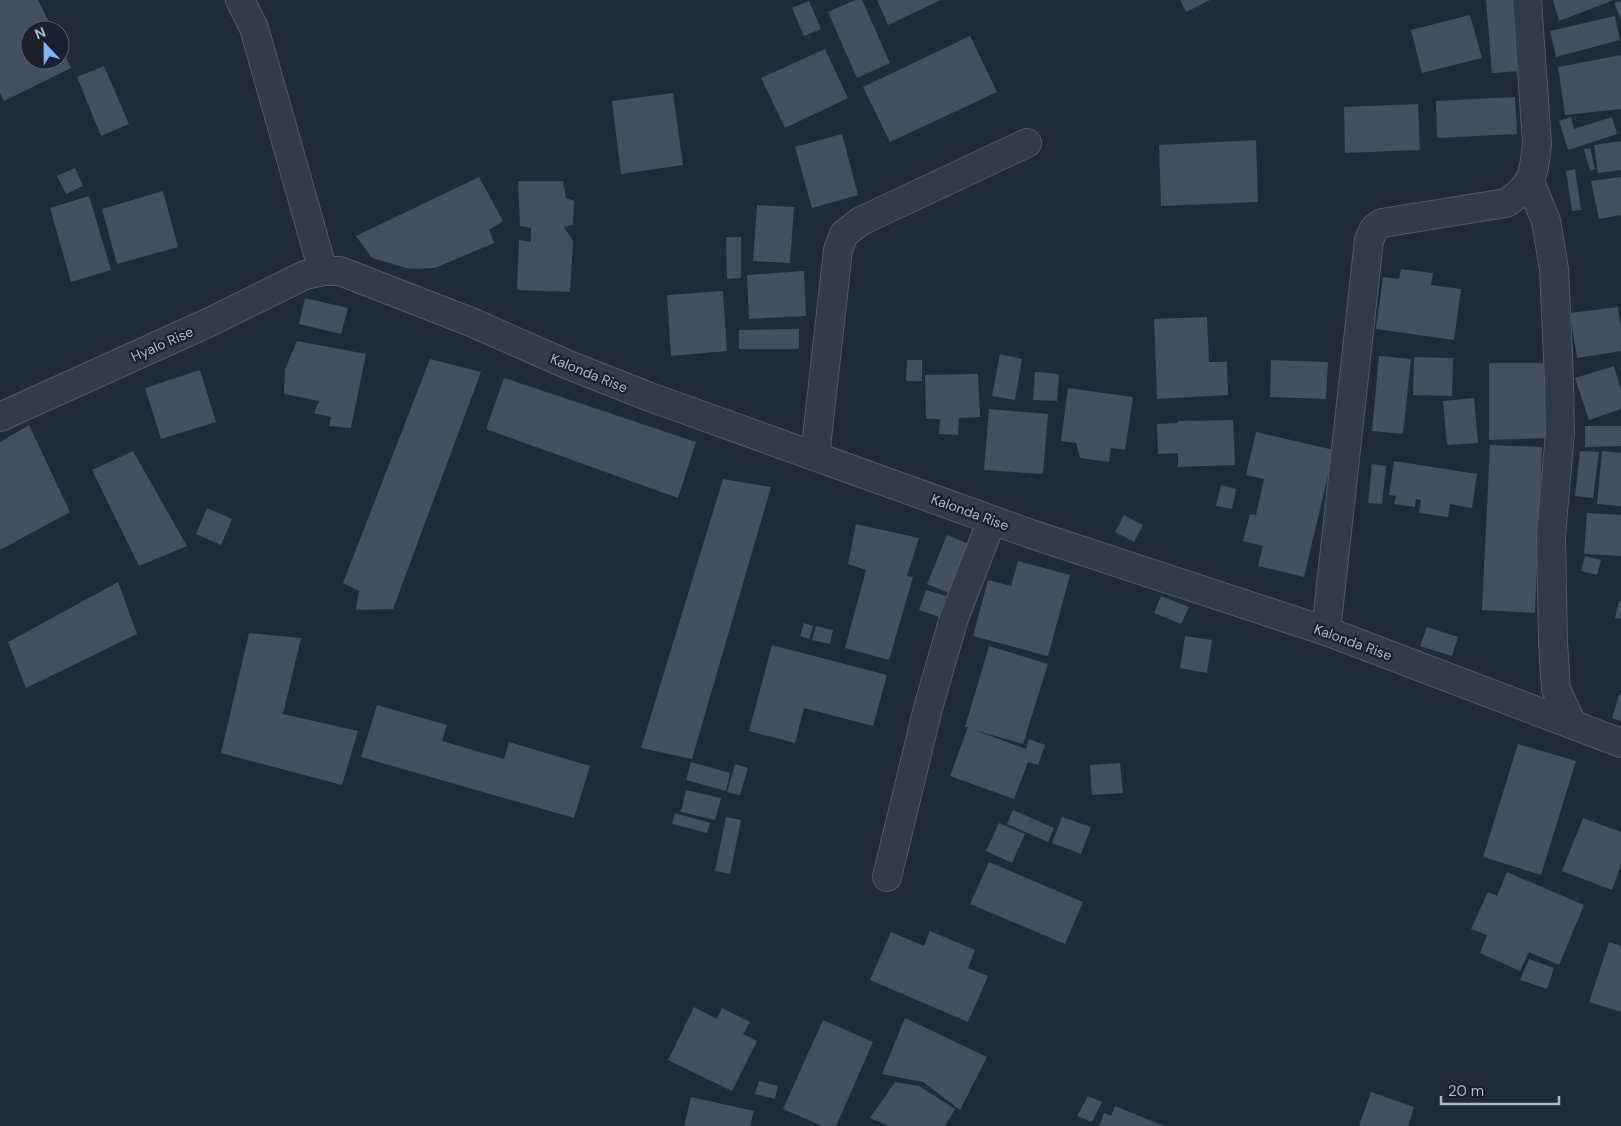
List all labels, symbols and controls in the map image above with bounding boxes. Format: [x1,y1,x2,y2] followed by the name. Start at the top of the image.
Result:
[20,20,70,70] north arrow
[32,23,48,43] text: N
[128,322,196,366] street label: Hyalo Rise
[548,349,630,397] street label: Kalonda Rise
[929,490,1012,534] street label: Kalonda Rise
[1312,620,1395,664] street label: Kalonda Rise
[1441,1074,1558,1106] scale bar
[1448,1081,1484,1101] text: 20 m

